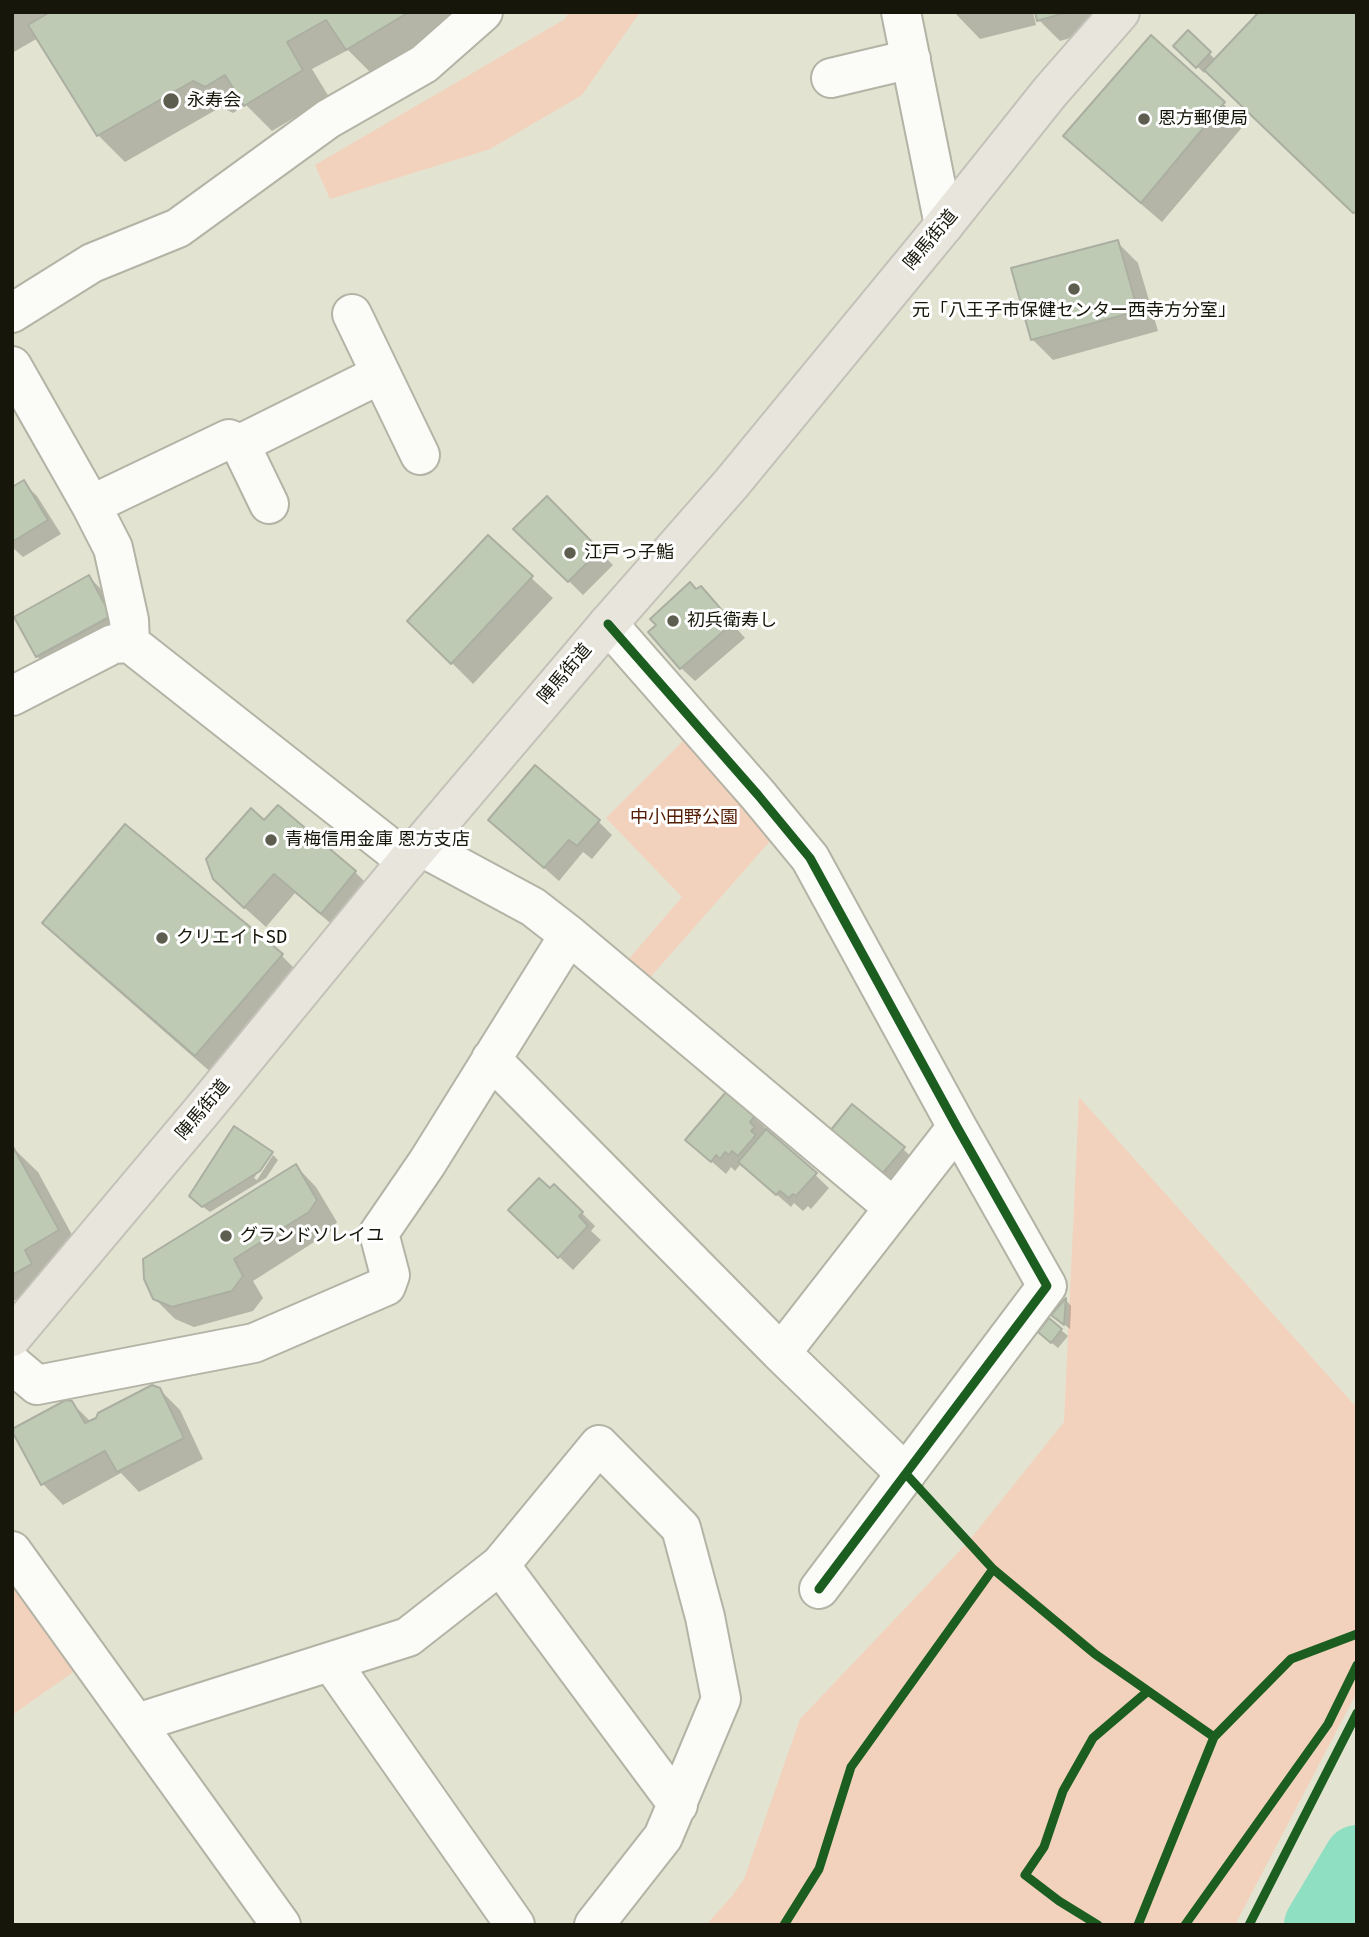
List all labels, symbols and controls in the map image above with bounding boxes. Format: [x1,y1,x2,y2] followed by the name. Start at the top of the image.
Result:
[187,90,241,112] place label: 永寿会
[161,91,181,111] marker: 永寿会
[1158,108,1248,130] place label: 恩方郵便局
[1136,111,1152,127] marker: 恩方郵便局
[900,205,962,275] street label: 陣馬街道
[1066,281,1082,297] marker: 元「八王子市保健センター西寺方分室」
[912,300,1236,322] place label: 元「八王子市保健センター西寺方分室」
[584,542,674,564] place label: 江戸っ子鮨
[562,545,578,561] marker: 江戸っ子鮨
[687,610,777,632] place label: 初兵衛寿し
[665,613,681,629] marker: 初兵衛寿し
[534,639,596,709] street label: 陣馬街道
[630,807,738,829] park label: 中小田野公園
[285,829,470,851] place label: 青梅信用金庫 恩方支店
[263,832,279,848] marker: 青梅信用金庫 恩方支店
[176,927,287,949] place label: クリエイトSD
[154,930,170,946] marker: クリエイトSD
[172,1075,234,1145] street label: 陣馬街道
[240,1225,384,1247] place label: グランドソレイユ
[218,1228,234,1244] marker: グランドソレイユ

